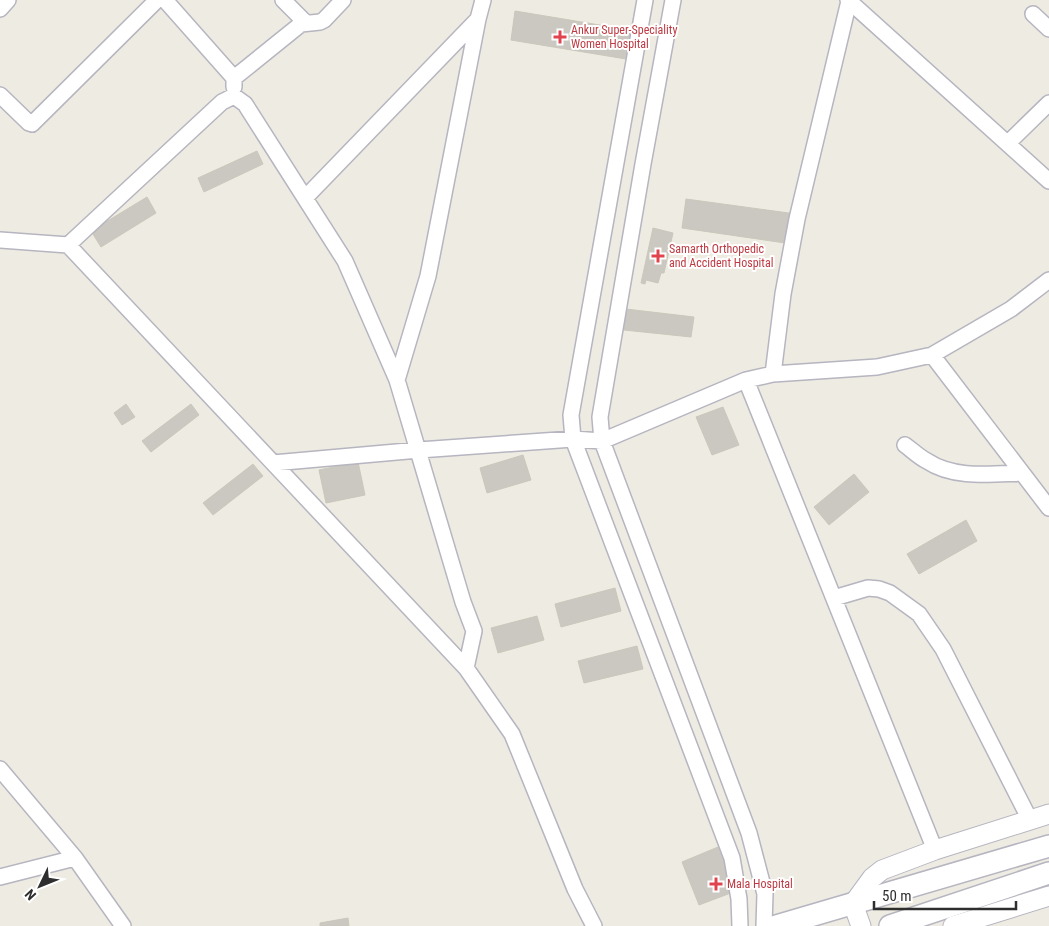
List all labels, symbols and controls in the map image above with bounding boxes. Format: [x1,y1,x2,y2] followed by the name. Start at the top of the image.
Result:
[571,23,677,51] place label: Ankur Super-Speciality Women Hospital
[553,30,567,44] marker: Ankur Super-Speciality Women Hospital
[669,242,773,270] place label: Samarth Orthopedic and Accident Hospital
[651,249,665,263] marker: Samarth Orthopedic and Accident Hospital
[15,861,65,911] north arrow
[709,877,723,891] marker: Mala Hospital
[727,877,793,891] place label: Mala Hospital
[874,878,1016,910] scale bar
[22,886,39,903] text: N
[882,887,912,905] text: 50 m

